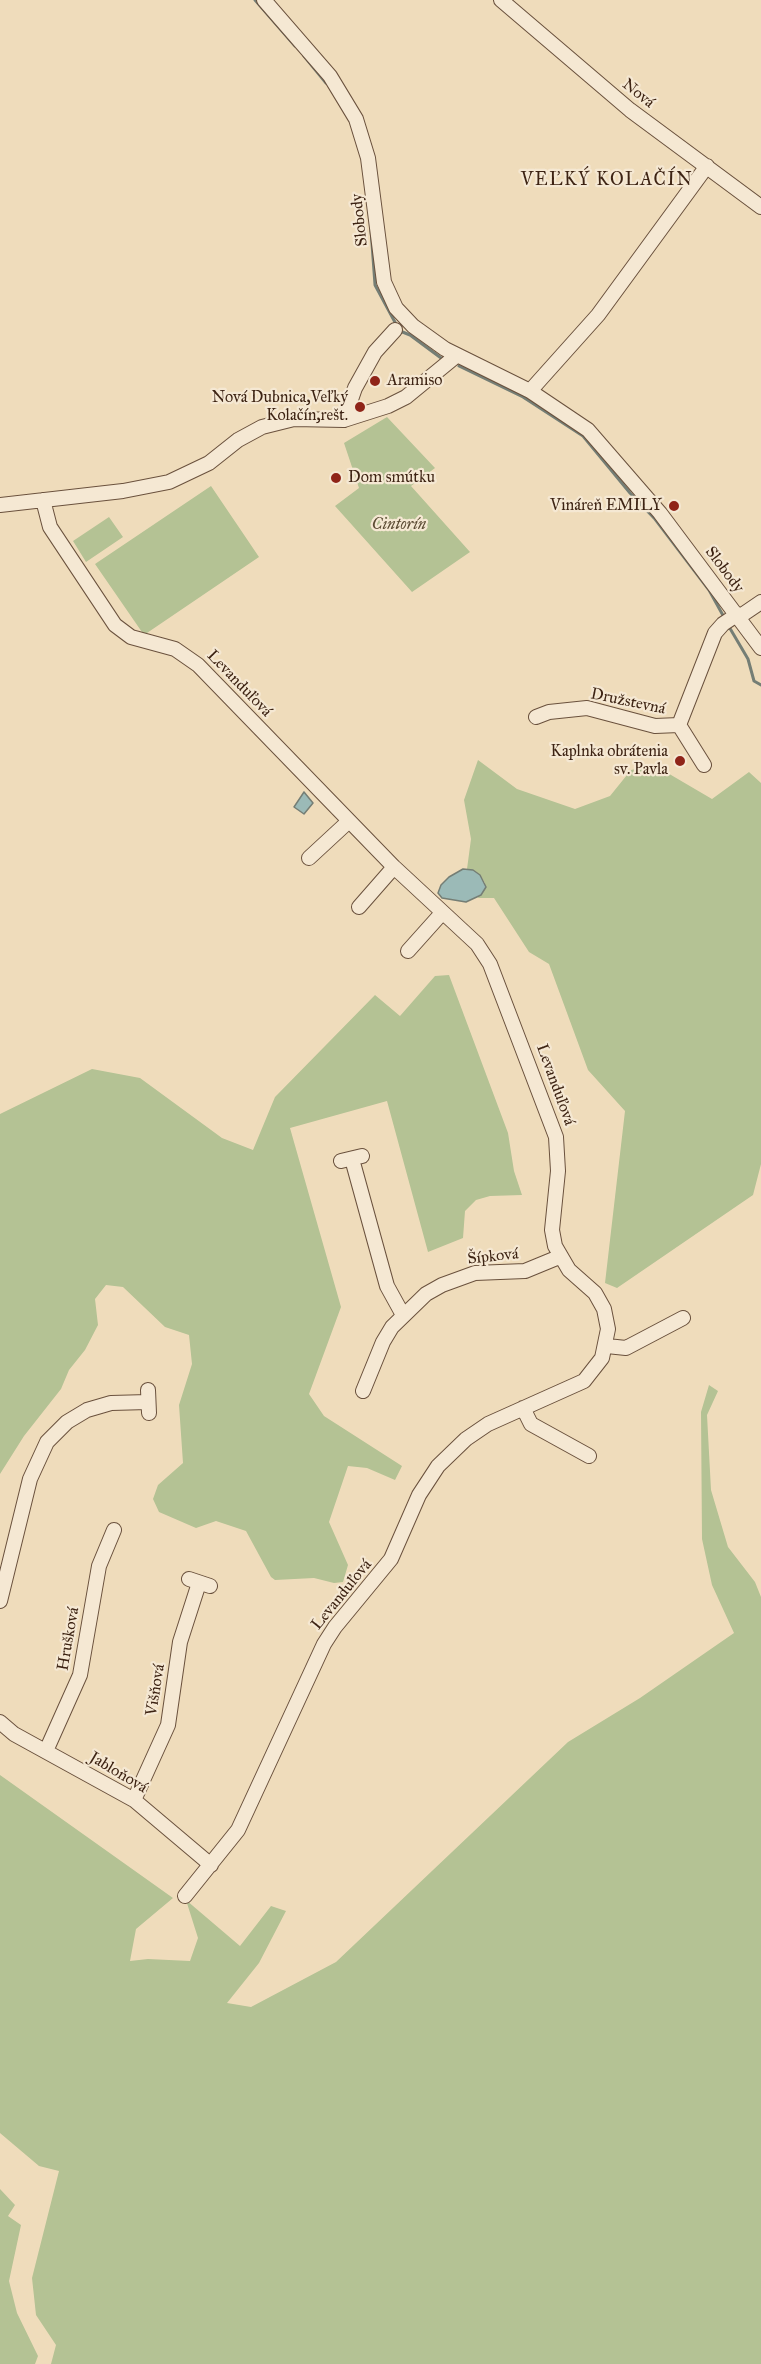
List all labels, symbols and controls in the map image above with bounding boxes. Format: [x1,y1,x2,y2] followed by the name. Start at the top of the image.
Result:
[618,75,658,113] street label: Nová
[521,170,693,192] district label: VEĽKÝ KOLAČÍN
[348,193,372,247] street label: Slobody
[387,371,442,391] place label: Aramiso
[368,374,382,388] marker: Aramiso
[212,388,348,426] place label: Nová Dubnica,Veľký Kolačín,rešt.
[353,400,367,414] marker: Nová Dubnica,Veľký Kolačín,rešt.
[348,468,435,488] place label: Dom smútku
[329,471,343,485] marker: Dom smútku
[550,496,662,516] place label: Vináreň EMILY
[667,499,681,513] marker: Vináreň EMILY
[372,515,426,535] park label: Cintorín
[700,543,748,597] street label: Slobody
[202,647,276,721] street label: Levanduľová
[589,685,667,719] street label: Družstevná
[551,742,668,780] place label: Kaplnka obrátenia sv. Pavla
[673,754,687,768] marker: Kaplnka obrátenia sv. Pavla
[531,1042,579,1128] street label: Levanduľová
[467,1245,519,1269] street label: Šípková
[308,1556,376,1634] street label: Levanduľová
[54,1606,84,1672] street label: Hrušková
[142,1663,170,1717] street label: Višňová
[86,1748,150,1798] street label: Jabloňová

